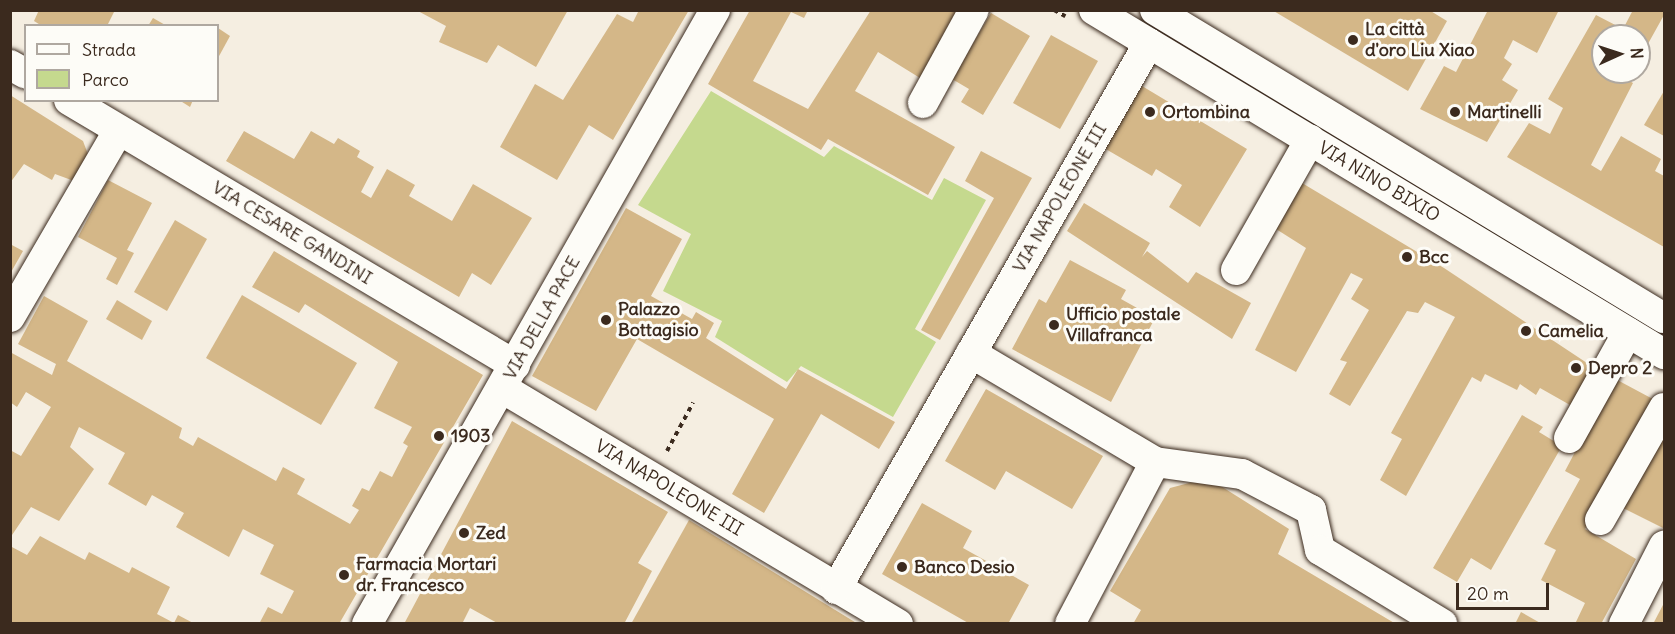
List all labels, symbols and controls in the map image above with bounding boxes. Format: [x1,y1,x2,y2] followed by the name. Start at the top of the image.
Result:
[1365,19,1475,62] place label: La città d'oro Liu Xiao
[24,24,219,102] legend
[1591,24,1651,84] north arrow
[1346,33,1360,47] marker: La città d'oro Liu Xiao
[82,38,136,61] text: Strada
[1627,47,1647,59] text: N
[82,68,129,91] text: Parco
[1162,101,1250,123] place label: Ortombina
[1467,101,1541,123] place label: Martinelli
[1143,105,1157,119] marker: Ortombina
[1448,105,1462,119] marker: Martinelli
[1009,120,1111,276] street label: VIA NAPOLEONE III
[1314,137,1444,227] street label: VIA NINO BIXIO
[208,177,376,289] street label: VIA CESARE GANDINI
[1419,246,1449,268] place label: Bcc
[1400,250,1414,264] marker: Bcc
[499,252,585,384] street label: VIA DELLA PACE
[618,299,699,342] place label: Palazzo Bottagisio
[1066,304,1180,346] place label: Ufficio postale Villafranca
[599,313,613,327] marker: Palazzo Bottagisio
[1047,318,1061,332] marker: Ufficio postale Villafranca
[1538,320,1604,342] place label: Camelia
[1519,324,1533,338] marker: Camelia
[1588,357,1652,379] place label: Depro 2
[1569,361,1583,375] marker: Depro 2
[451,425,491,447] place label: 1903
[432,429,446,443] marker: 1903
[591,435,747,541] street label: VIA NAPOLEONE III
[476,522,506,544] place label: Zed
[457,526,471,540] marker: Zed
[356,554,496,596] place label: Farmacia Mortari dr. Francesco
[914,556,1015,578] place label: Banco Desio
[895,560,909,574] marker: Banco Desio
[337,568,351,582] marker: Farmacia Mortari dr. Francesco
[1459,571,1552,609] scale bar
[1467,582,1509,605] text: 20 m

